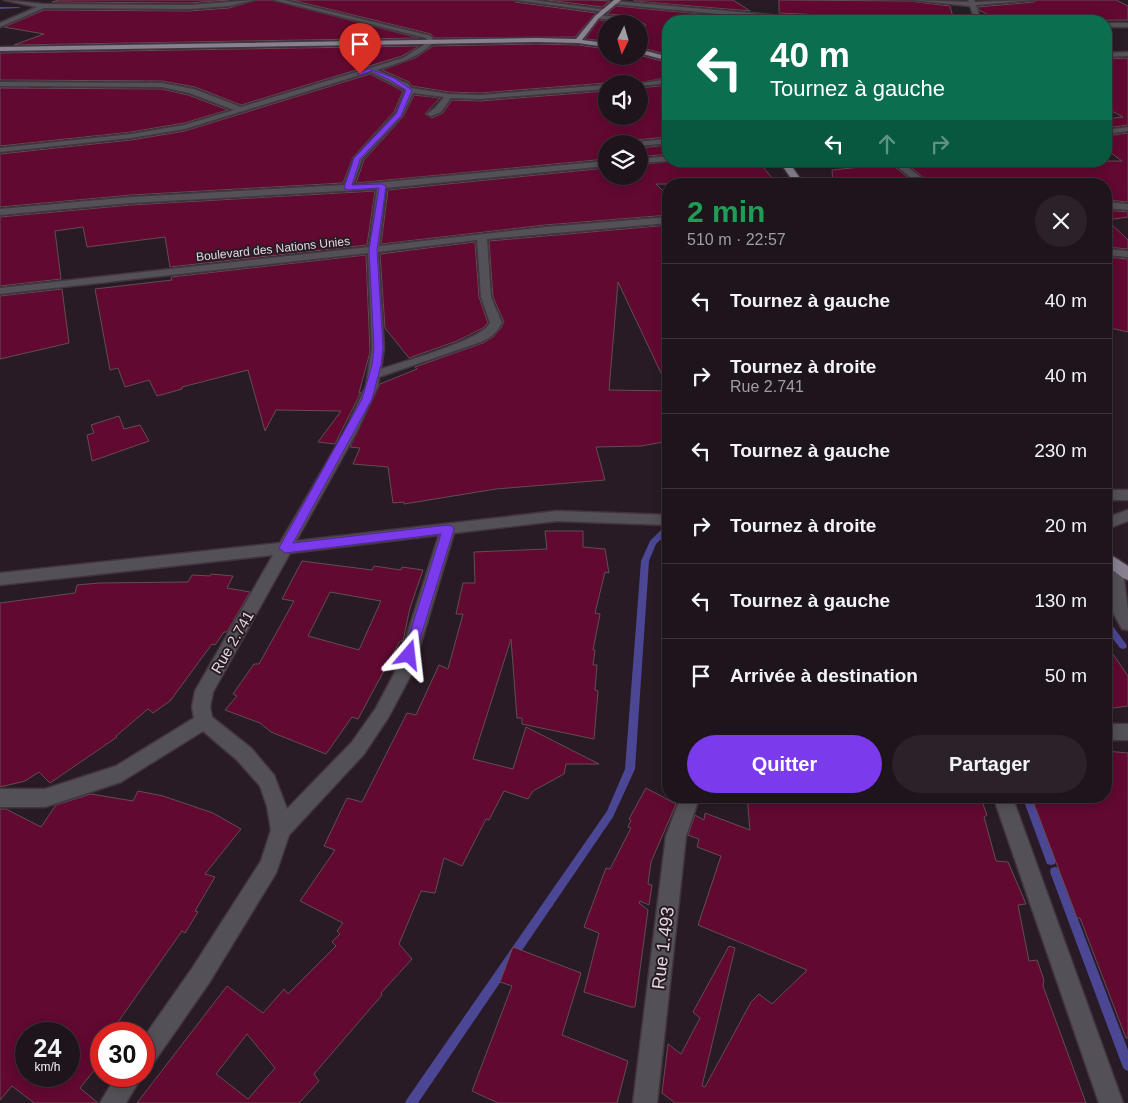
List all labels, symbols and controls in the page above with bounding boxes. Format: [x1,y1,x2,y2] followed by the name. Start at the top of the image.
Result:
[598,15,648,65] north arrow
[598,15,648,185] map controls
[339,23,381,74] pin
[346,30,374,58] icon: arrive
[687,35,752,100] icon: left
[770,35,850,74] text: 40 m
[598,75,648,125] button: sound
[770,76,945,101] text: Tournez à gauche
[820,130,848,158] icon: left
[873,130,901,158] icon: ahead
[926,130,954,158] icon: right
[598,135,648,185] button: layers
[687,195,765,228] text: 2 min
[1035,195,1087,247] button: close
[687,231,786,248] text: 510 m · 22:57
[195,234,351,264] street label: Boulevard des Nations Unies
[687,287,715,315] icon: left
[730,290,890,311] text: Tournez à gauche
[1045,290,1087,311] text: 40 m
[730,356,876,377] text: Tournez à droite
[687,362,715,390] icon: right
[1045,365,1087,386] text: 40 m
[730,378,804,395] text: Rue 2.741
[687,437,715,465] icon: left
[730,440,890,461] text: Tournez à gauche
[1034,440,1087,461] text: 230 m
[687,512,715,540] icon: right
[730,515,876,536] text: Tournez à droite
[1045,515,1087,536] text: 20 m
[687,587,715,615] icon: left
[730,590,890,611] text: Tournez à gauche
[1034,590,1087,611] text: 130 m
[207,608,257,676] street label: Rue 2.741
[382,628,434,680] position arrow
[687,662,715,690] icon: arrive
[730,665,918,686] text: Arrivée à destination
[1045,665,1087,686] text: 50 m
[687,735,882,793] button: Quitter
[892,735,1087,793] button: Partager
[648,906,678,990] street label: Rue 1.493
[90,1022,155,1087] speed limit sign: 30
[34,1034,61,1062] text: 24
[34,1060,61,1074] text: km/h

